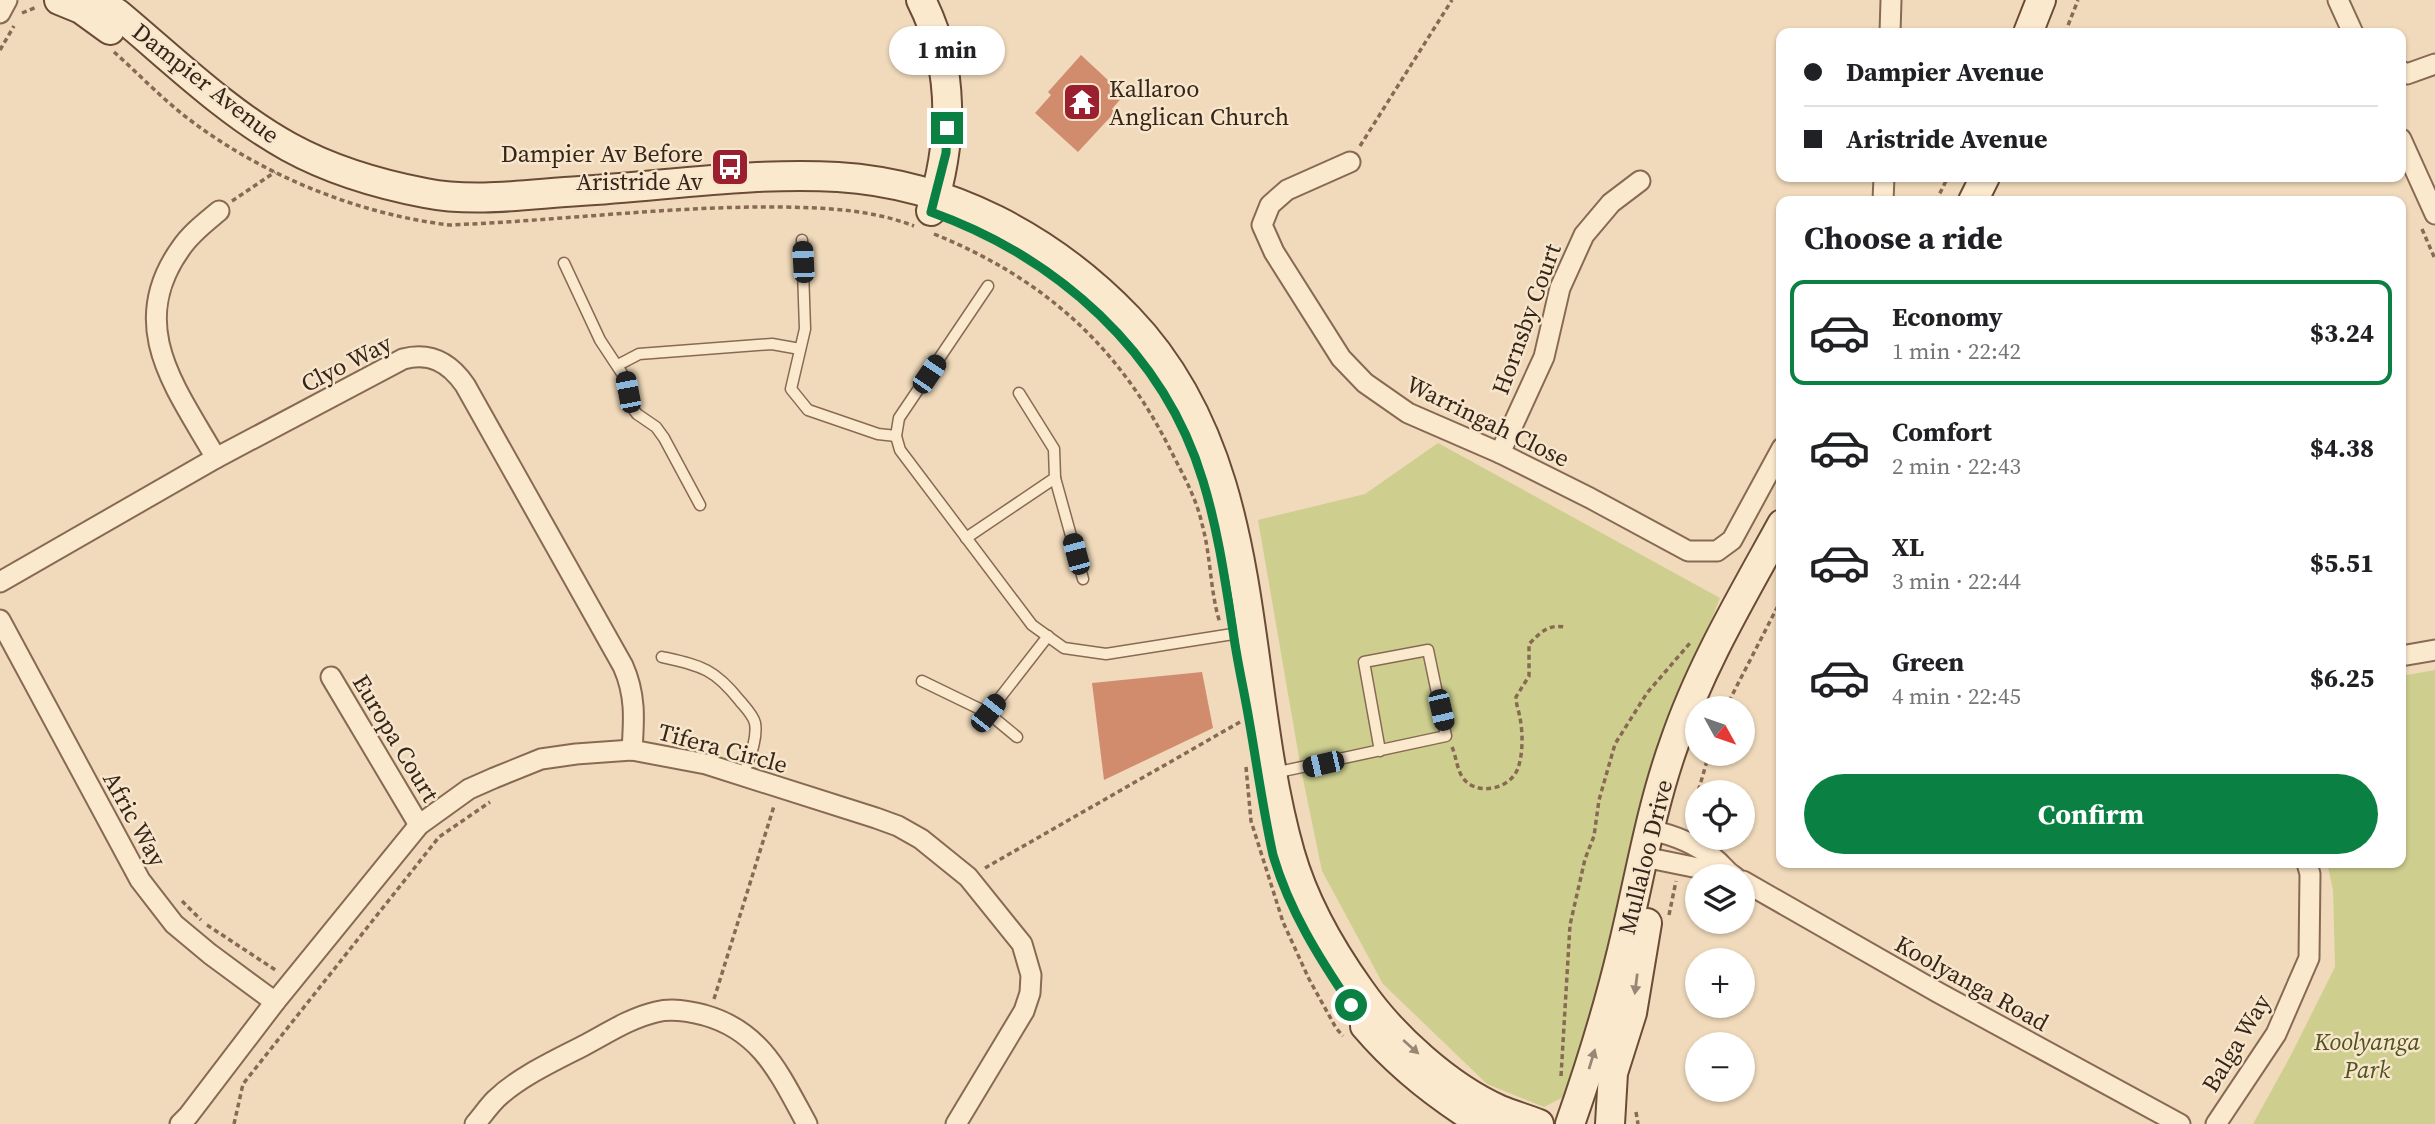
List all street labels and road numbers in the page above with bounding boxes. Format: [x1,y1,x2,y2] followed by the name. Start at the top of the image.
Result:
[126,15,286,151] street label: Dampier Avenue
[1483,239,1569,399] street label: Hornsby Court
[295,326,398,400] street label: Clyo Way
[1401,367,1575,475] street label: Warringah Close
[345,668,447,808] street label: Europa Court
[655,715,791,781] street label: Tifera Circle
[95,766,175,873] street label: Afric Way
[1610,776,1680,938] street label: Mullaloo Drive
[1889,927,2055,1039] street label: Koolyanga Road
[2194,987,2279,1098] street label: Balga Way

